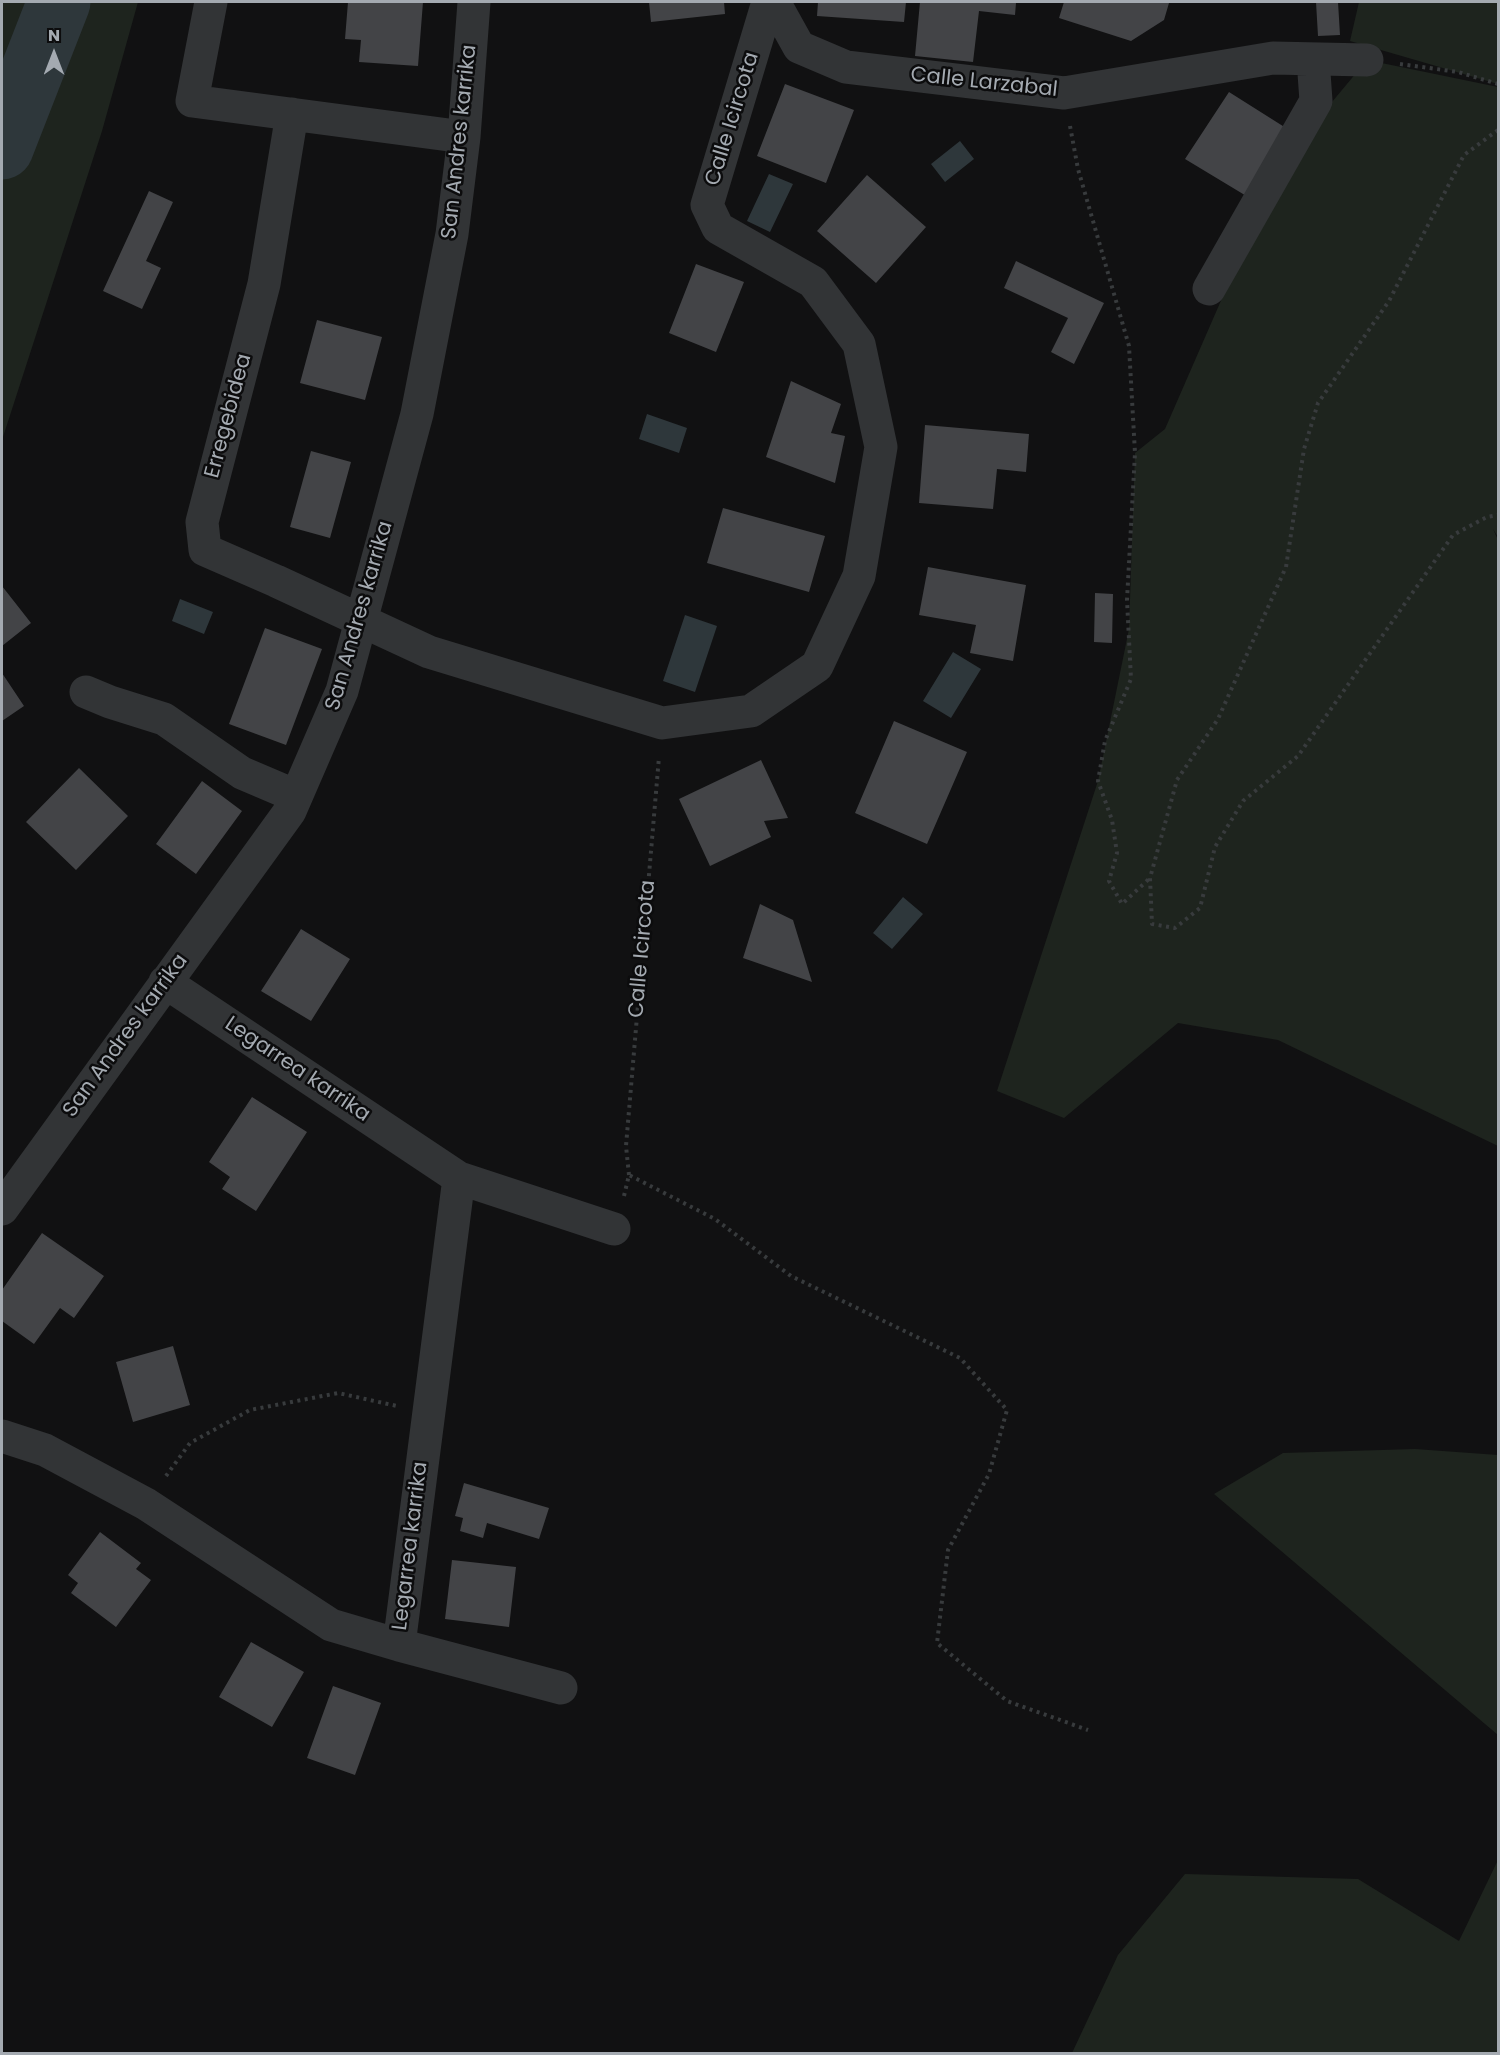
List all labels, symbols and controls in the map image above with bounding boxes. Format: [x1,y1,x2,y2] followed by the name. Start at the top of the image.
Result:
[24,24,84,84] north arrow
[48,24,60,47] text: N
[437,43,483,241] street label: San Andres karrika
[701,49,765,189] street label: Calle Icircota
[909,63,1059,103] street label: Calle Larzabal
[200,351,258,481] street label: Erregebidea
[321,518,399,714] street label: San Andres karrika
[624,879,662,1019] street label: Calle Icircota
[58,949,194,1123] street label: San Andres karrika
[220,1012,374,1128] street label: Legarrea karrika
[388,1460,434,1632] street label: Legarrea karrika

